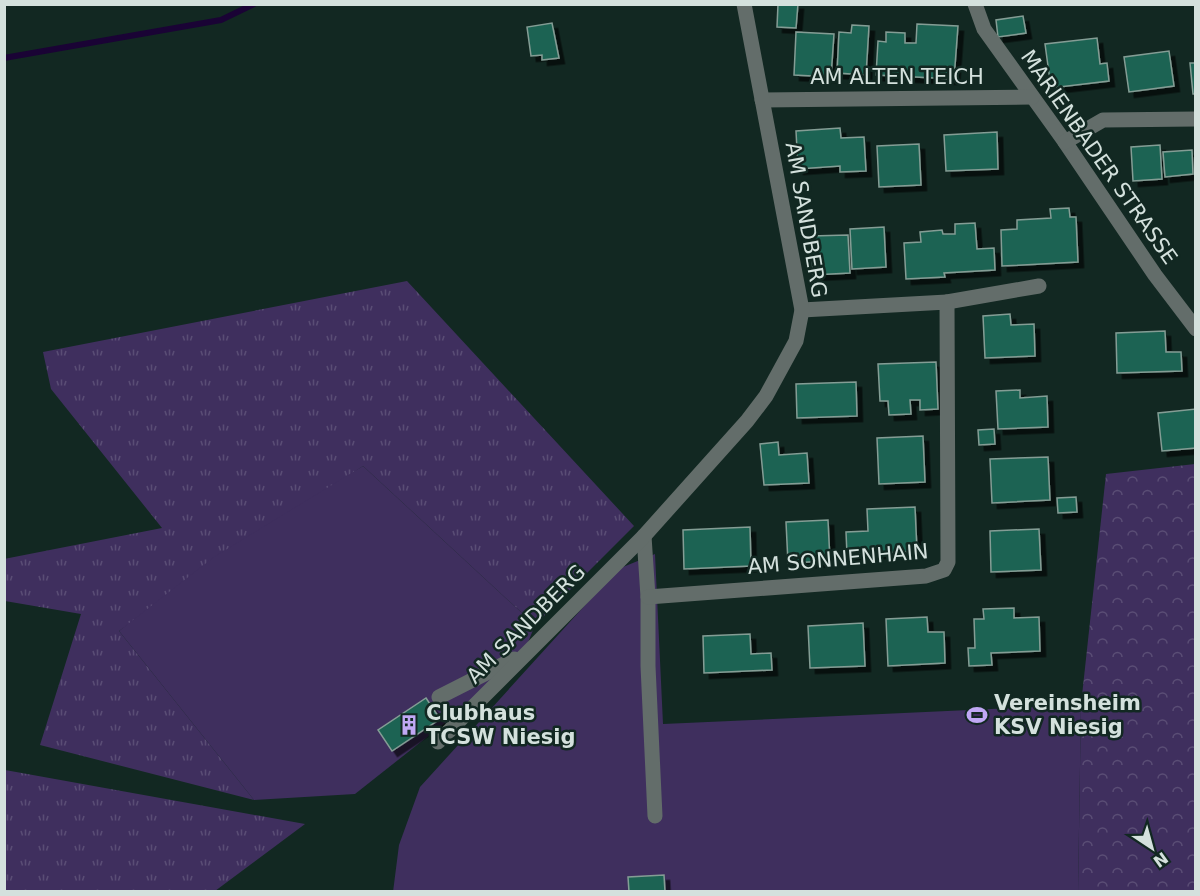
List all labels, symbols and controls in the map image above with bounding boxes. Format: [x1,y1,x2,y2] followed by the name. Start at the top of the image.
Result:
[1016,45,1182,269] street label: MARIENBADER STRASSE
[810,65,984,89] street label: AM ALTEN TEICH
[780,140,832,300] street label: AM SANDBERG
[747,539,929,579] street label: AM SONNENHAIN
[462,560,590,688] street label: AM SANDBERG
[994,691,1141,739] place label: Vereinsheim KSV Niesig
[426,701,575,749] place label: Clubhaus TCSW Niesig
[965,703,989,727] sports icon: Vereinsheim KSV Niesig
[397,713,421,737] building icon: Clubhaus TCSW Niesig
[1122,818,1182,878] north arrow
[1150,848,1172,871] text: N

